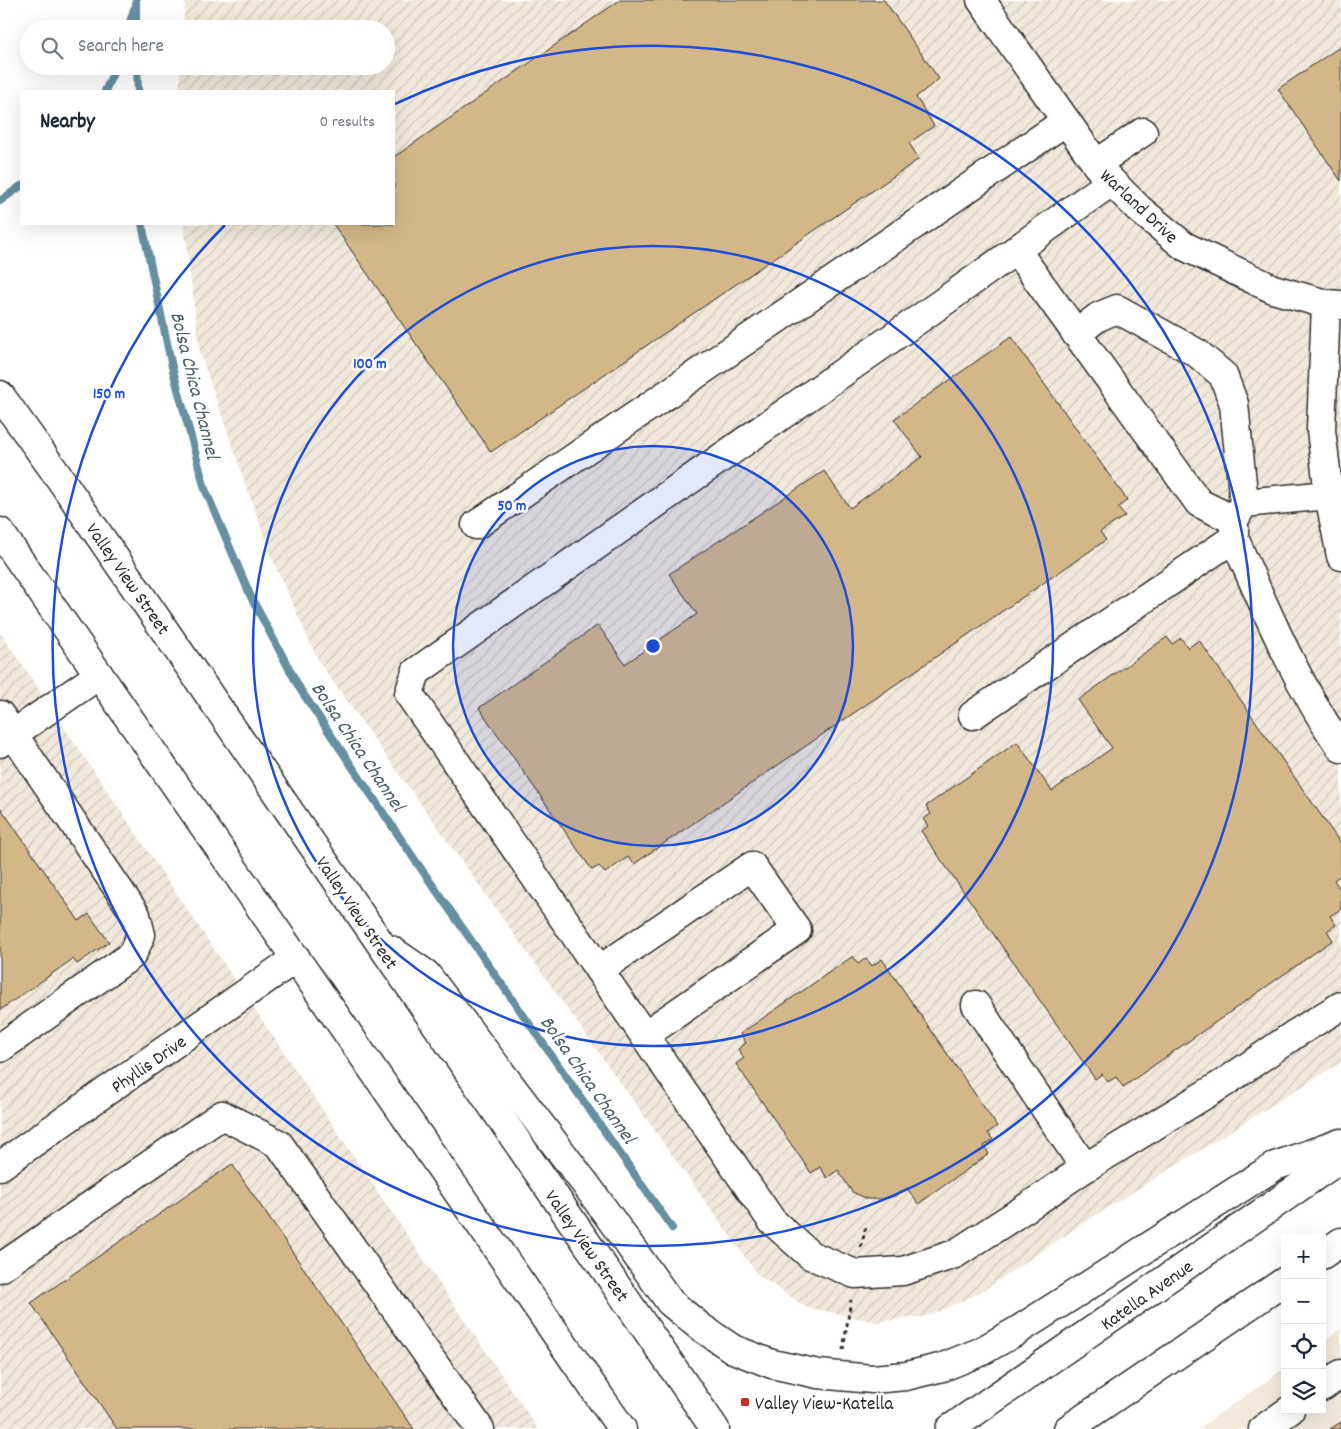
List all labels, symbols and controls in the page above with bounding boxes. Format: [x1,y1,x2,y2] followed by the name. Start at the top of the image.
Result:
[20,20,395,75] search box
[38,34,66,62] icon: search
[78,34,164,61] text: Search here
[40,108,95,138] text: Nearby
[320,111,375,134] text: 0 results
[1092,164,1183,251] street label: Warland Drive
[161,309,225,464] water label: Bolsa Chica Channel
[353,354,387,376] text: 100 m
[93,384,125,406] text: 150 m
[498,496,526,518] text: 50 m
[77,519,175,642] street label: Valley View Street
[644,637,662,655] centre of rings
[303,677,411,820] water label: Bolsa Chica Channel
[307,852,403,976] street label: Valley View Street
[532,1011,643,1152] water label: Bolsa Chica Channel
[107,1030,193,1102] street label: Phyllis Drive
[536,1186,634,1309] street label: Valley View Street
[1281,1234,1326,1414] map controls
[1281,1234,1326,1279] button: +
[1096,1255,1200,1339] street label: Katella Avenue
[1281,1279,1326,1324] button: −
[1281,1324,1326,1369] button: locate
[1281,1369,1326,1414] button: layers
[755,1392,894,1419] place label: Valley View-Katella
[739,1396,751,1408] marker: Valley View-Katella

